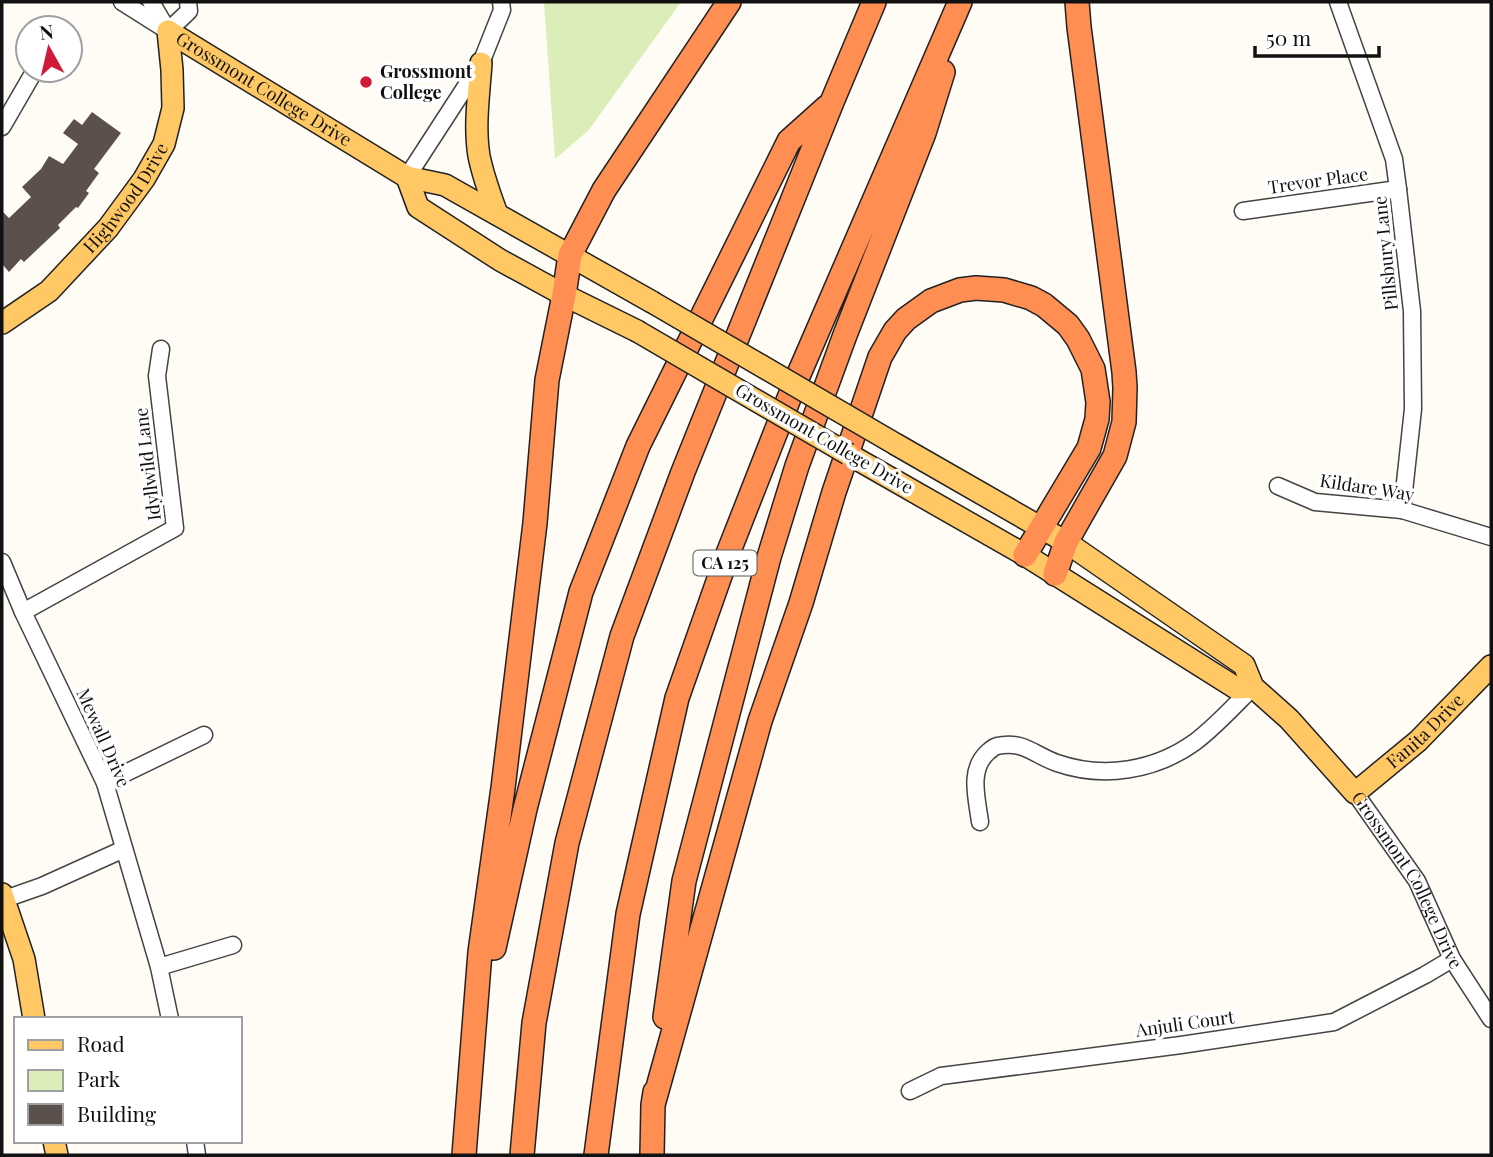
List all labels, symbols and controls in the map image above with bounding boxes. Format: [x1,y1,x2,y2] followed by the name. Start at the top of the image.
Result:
[14,14,84,84] north arrow
[1255,14,1379,58] scale bar
[38,17,55,45] text: N
[1266,23,1312,51] text: 50 m
[172,26,356,151] street label: Grossmont College Drive
[380,59,473,104] place label: Grossmont College
[358,74,374,90] marker: Grossmont College
[77,138,173,258] street label: Highwood Drive
[1266,161,1369,199] street label: Trevor Place
[1367,195,1403,312] street label: Pillsbury Lane
[731,377,918,499] street label: Grossmont College Drive
[128,406,166,522] street label: Idyllwild Lane
[1318,468,1416,506] street label: Kildare Way
[694,550,756,576] road number: CA 125
[71,684,136,791] street label: Mewall Drive
[1381,688,1469,773] street label: Fanita Drive
[1347,786,1468,973] street label: Grossmont College Drive
[1133,1004,1236,1042] street label: Anjuli Court
[14,1017,242,1143] legend
[77,1029,125,1057] text: Road
[77,1064,121,1092] text: Park
[77,1099,156,1127] text: Building

